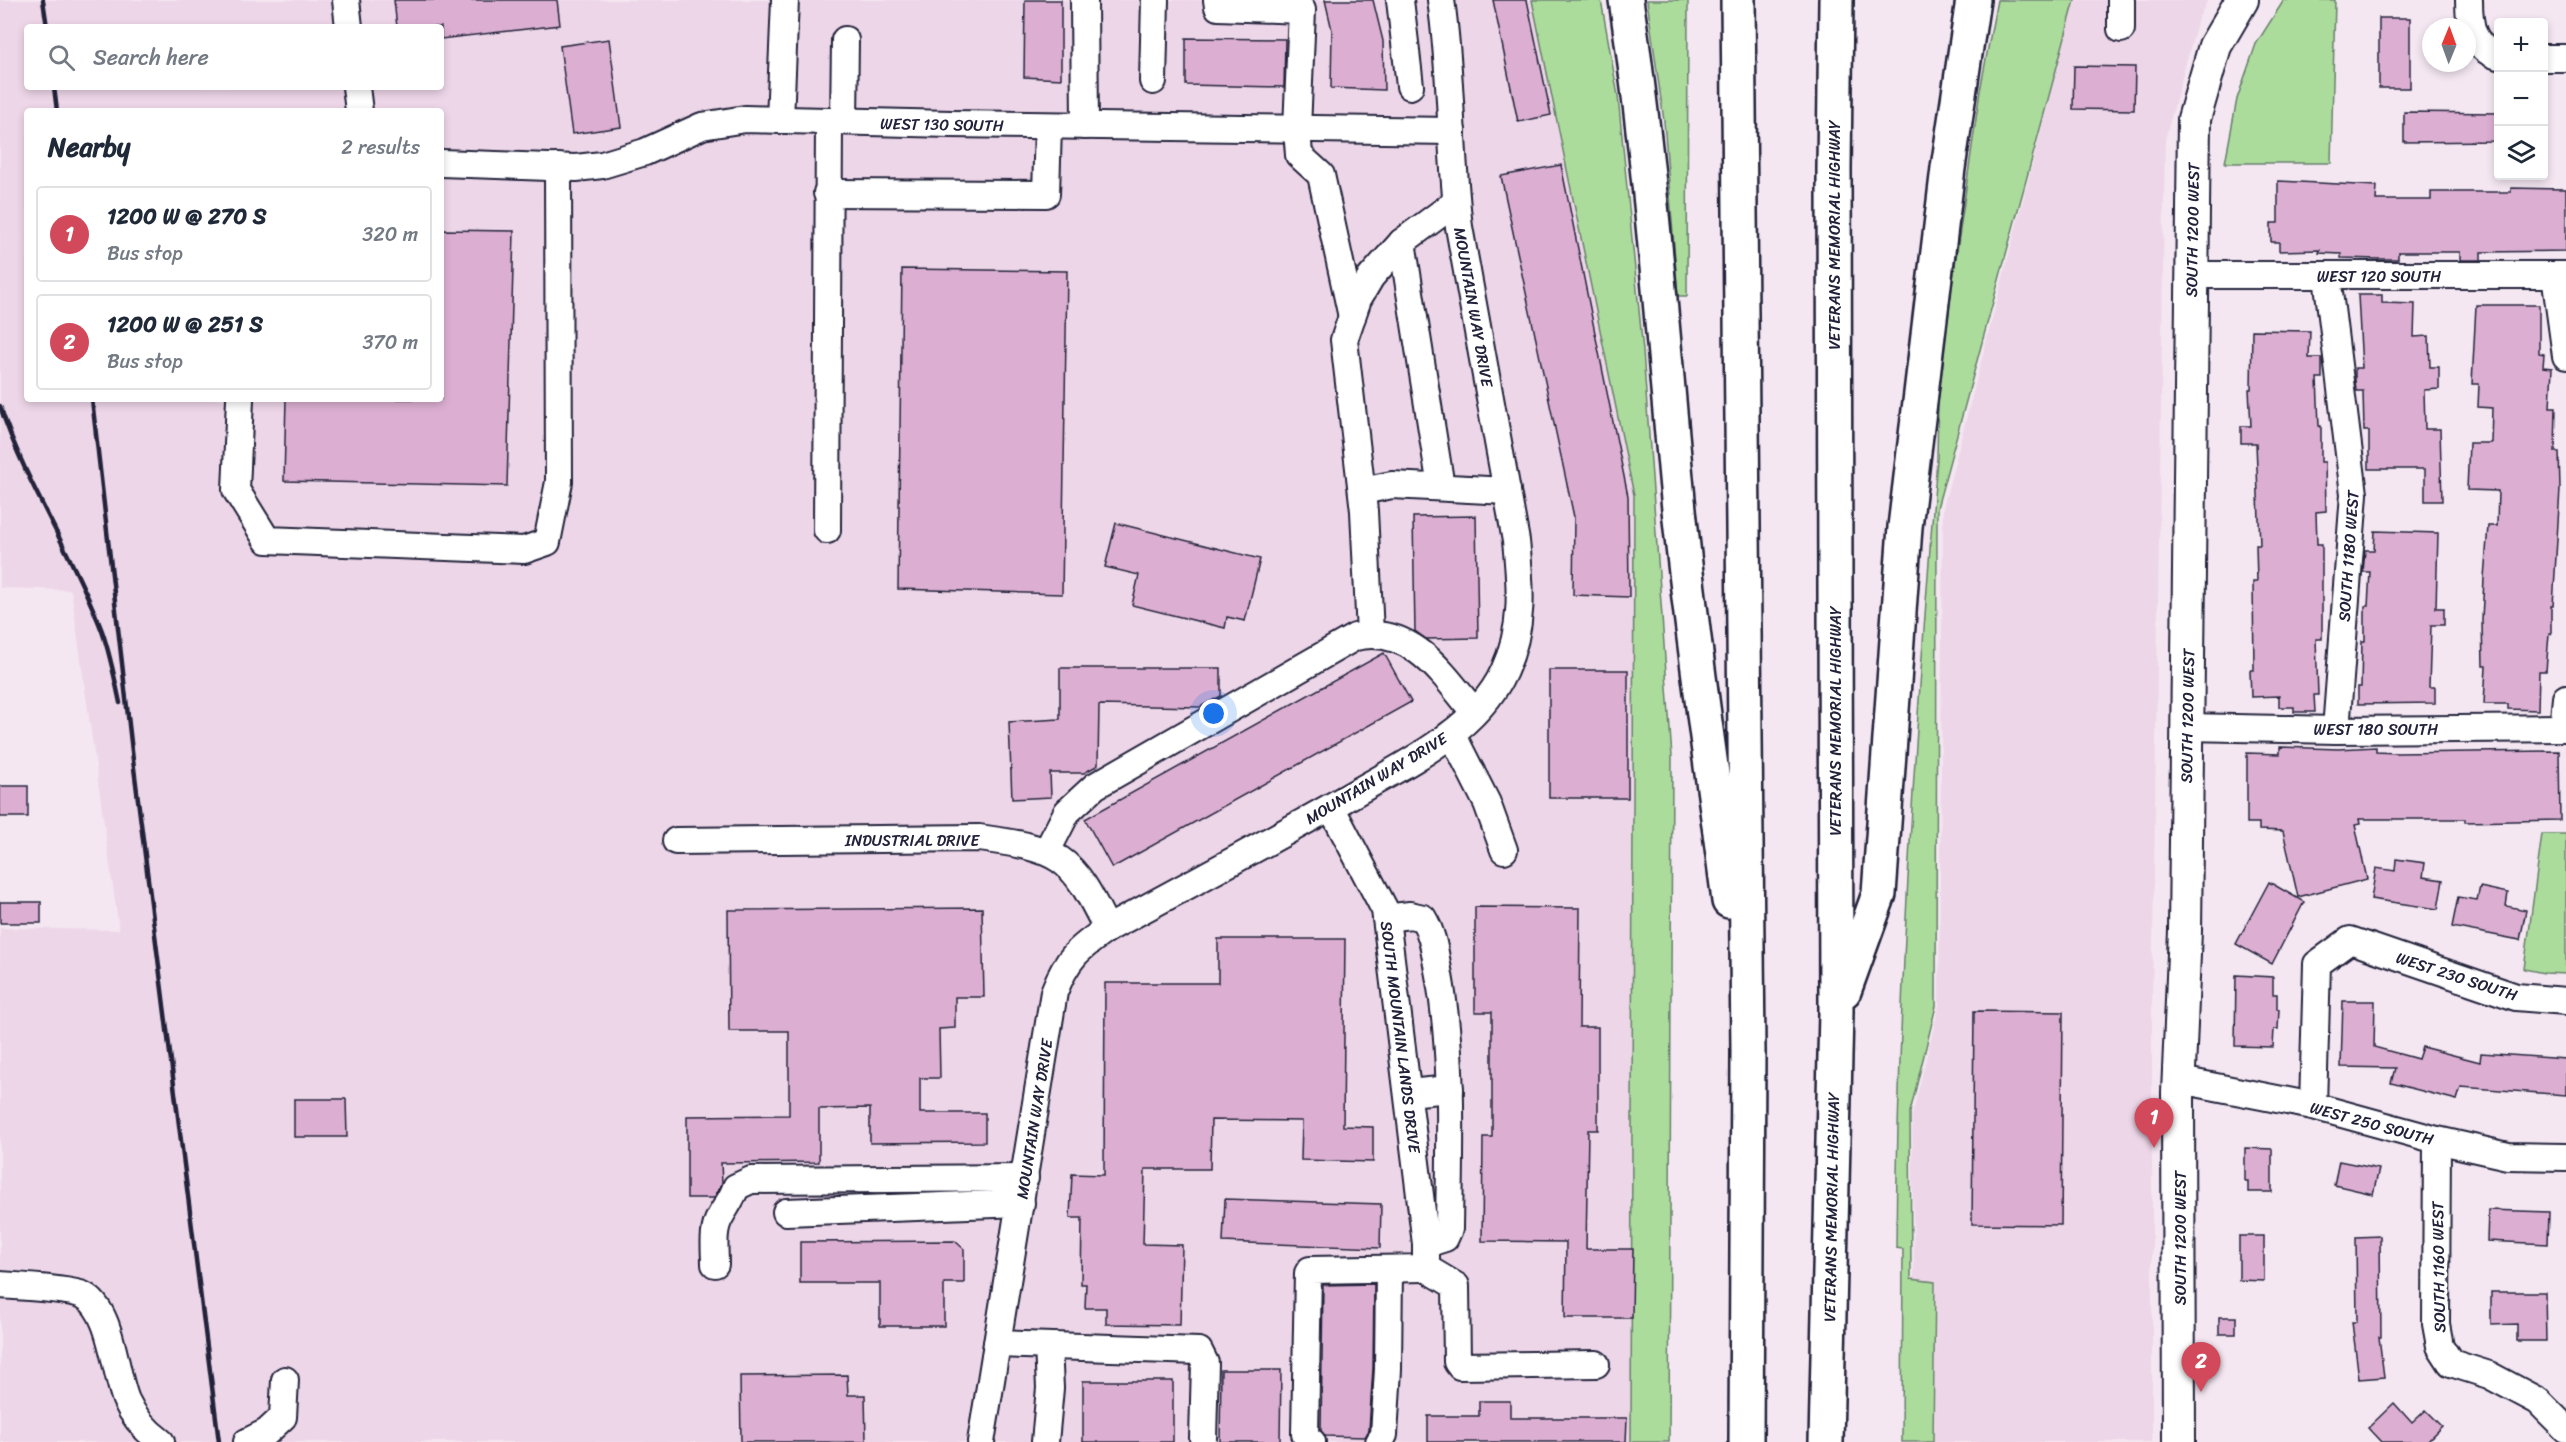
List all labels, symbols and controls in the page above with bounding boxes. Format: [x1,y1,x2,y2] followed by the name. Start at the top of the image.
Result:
[2422,18,2476,72] north arrow
[2494,18,2548,180] map controls
[2494,18,2548,72] button: +
[24,24,444,90] search box
[93,38,209,77] text: Search here
[45,41,78,74] icon: search
[2494,72,2548,126] button: −
[880,109,1004,140] street label: WEST 130 SOUTH
[1820,119,1849,350] street label: VETERANS MEMORIAL HIGHWAY
[48,124,130,170] text: Nearby
[2494,126,2548,180] button: layers
[341,130,420,165] text: 2 results
[2177,161,2208,298] street label: SOUTH 1200 WEST
[107,197,267,236] text: 1200 W @ 270 S
[65,217,74,252] text: 1
[362,217,418,252] text: 320 m
[1445,225,1502,390] street label: MOUNTAIN WAY DRIVE
[107,236,183,271] text: Bus stop
[2317,262,2441,291] street label: WEST 120 SOUTH
[107,305,263,344] text: 1200 W @ 251 S
[64,325,75,360] text: 2
[362,325,418,360] text: 370 m
[107,344,183,379] text: Bus stop
[2329,488,2368,623] street label: SOUTH 1180 WEST
[1821,605,1850,836] street label: VETERANS MEMORIAL HIGHWAY
[2172,647,2203,784] street label: SOUTH 1200 WEST
[1199,699,1228,728] your location
[2314,715,2438,744] street label: WEST 180 SOUTH
[1299,724,1454,833] street label: MOUNTAIN WAY DRIVE
[844,826,980,855] street label: INDUSTRIAL DRIVE
[1372,919,1429,1156] street label: SOUTH MOUNTAIN LANDS DRIVE
[2392,943,2521,1010] street label: WEST 230 SOUTH
[1008,1036,1062,1201] street label: MOUNTAIN WAY DRIVE
[1815,1091,1848,1322] street label: VETERANS MEMORIAL HIGHWAY
[2307,1093,2437,1154] street label: WEST 250 SOUTH
[2134,1098,2174,1148] pin: 1
[2166,1170,2195,1305] street label: SOUTH 1200 WEST
[2423,1200,2454,1333] street label: SOUTH 1160 WEST
[2182,1342,2220,1392] pin: 2

